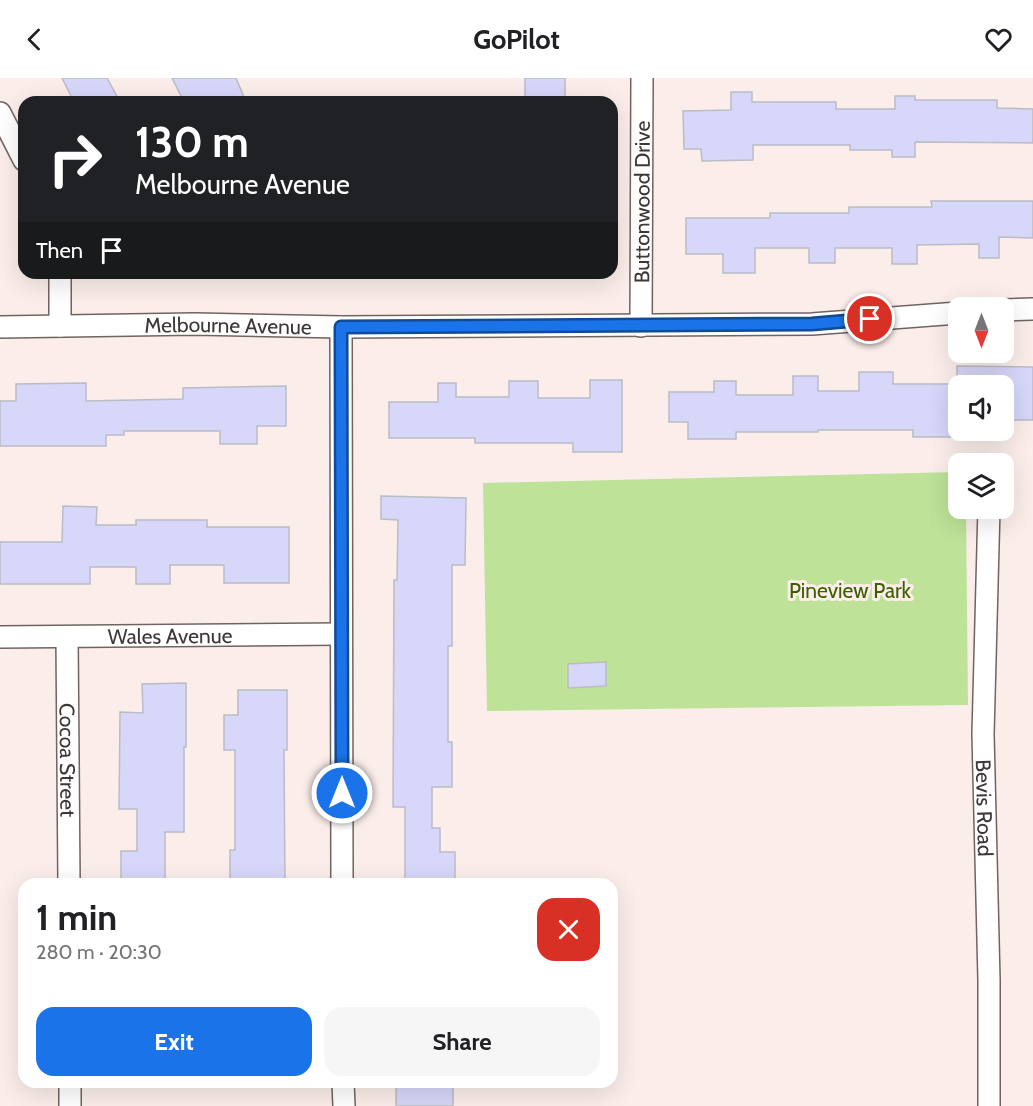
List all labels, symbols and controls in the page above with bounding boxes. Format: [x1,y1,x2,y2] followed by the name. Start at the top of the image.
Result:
[18,23,51,56] icon: back
[473,23,560,56] text: GoPilot
[982,23,1015,56] icon: heart
[135,116,249,168] text: 130 m
[36,120,114,198] icon: right
[629,120,654,283] street label: Buttonwood Drive
[135,168,350,201] text: Melbourne Avenue
[95,234,128,267] icon: arrive
[36,237,83,264] text: Then
[844,293,895,344] pin
[948,297,1014,363] north arrow
[948,297,1014,519] map controls
[853,302,886,335] icon: arrive
[144,311,312,339] street label: Melbourne Avenue
[948,375,1014,441] button: sound
[948,453,1014,519] button: layers
[789,578,912,603] park label: Pineview Park
[107,622,233,649] street label: Wales Avenue
[55,703,81,817] street label: Cocoa Street
[971,759,998,857] street label: Bevis Road
[310,761,374,825] position arrow
[36,895,117,939] text: 1 min
[537,898,600,961] button: close
[36,940,162,964] text: 280 m · 20:30
[36,1007,312,1076] button: Exit
[324,1007,600,1076] button: Share

